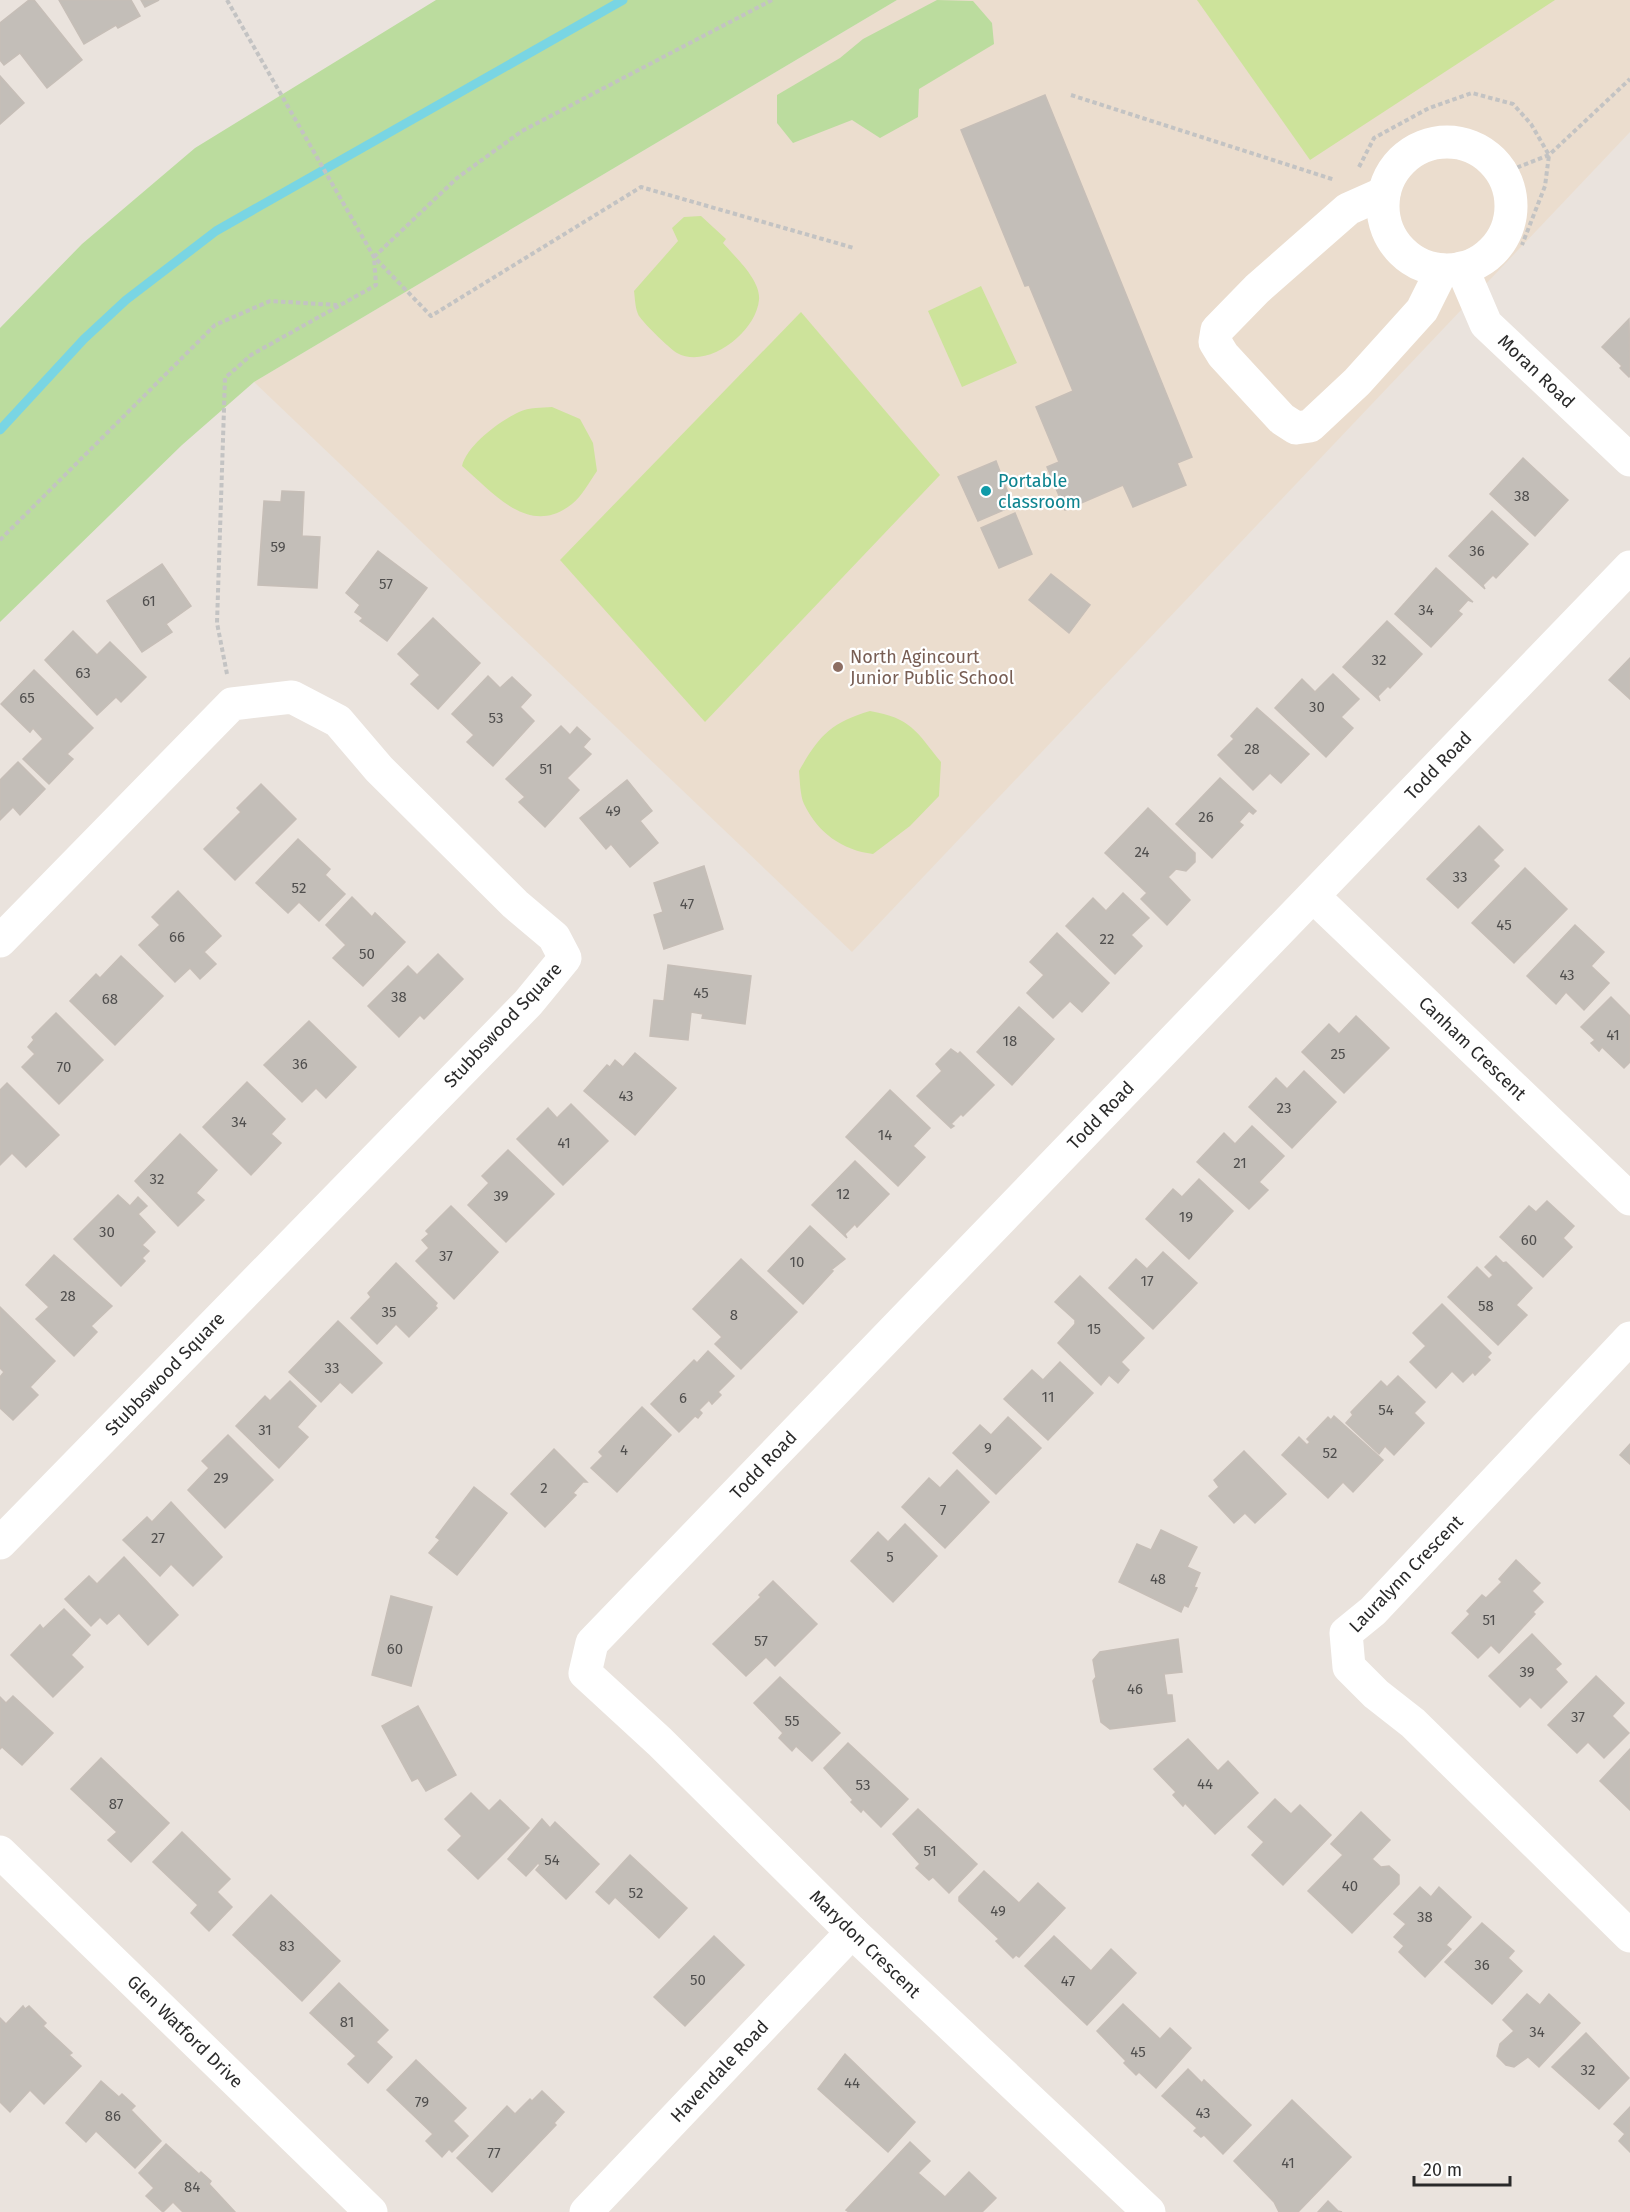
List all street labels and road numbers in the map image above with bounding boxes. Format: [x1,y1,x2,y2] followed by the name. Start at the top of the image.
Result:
[1493,330,1579,413] street label: Moran Road
[1400,727,1476,805] street label: Todd Road
[439,958,567,1092] street label: Stubbswood Square
[1414,992,1531,1105] street label: Canham Crescent
[1063,1077,1139,1154] street label: Todd Road
[100,1308,230,1440] street label: Stubbswood Square
[725,1426,801,1504] street label: Todd Road
[1344,1510,1468,1637] street label: Lauralynn Crescent
[805,1885,925,2003] street label: Marydon Crescent
[123,1971,248,2093] street label: Glen Watford Drive
[666,2016,773,2127] street label: Havendale Road

